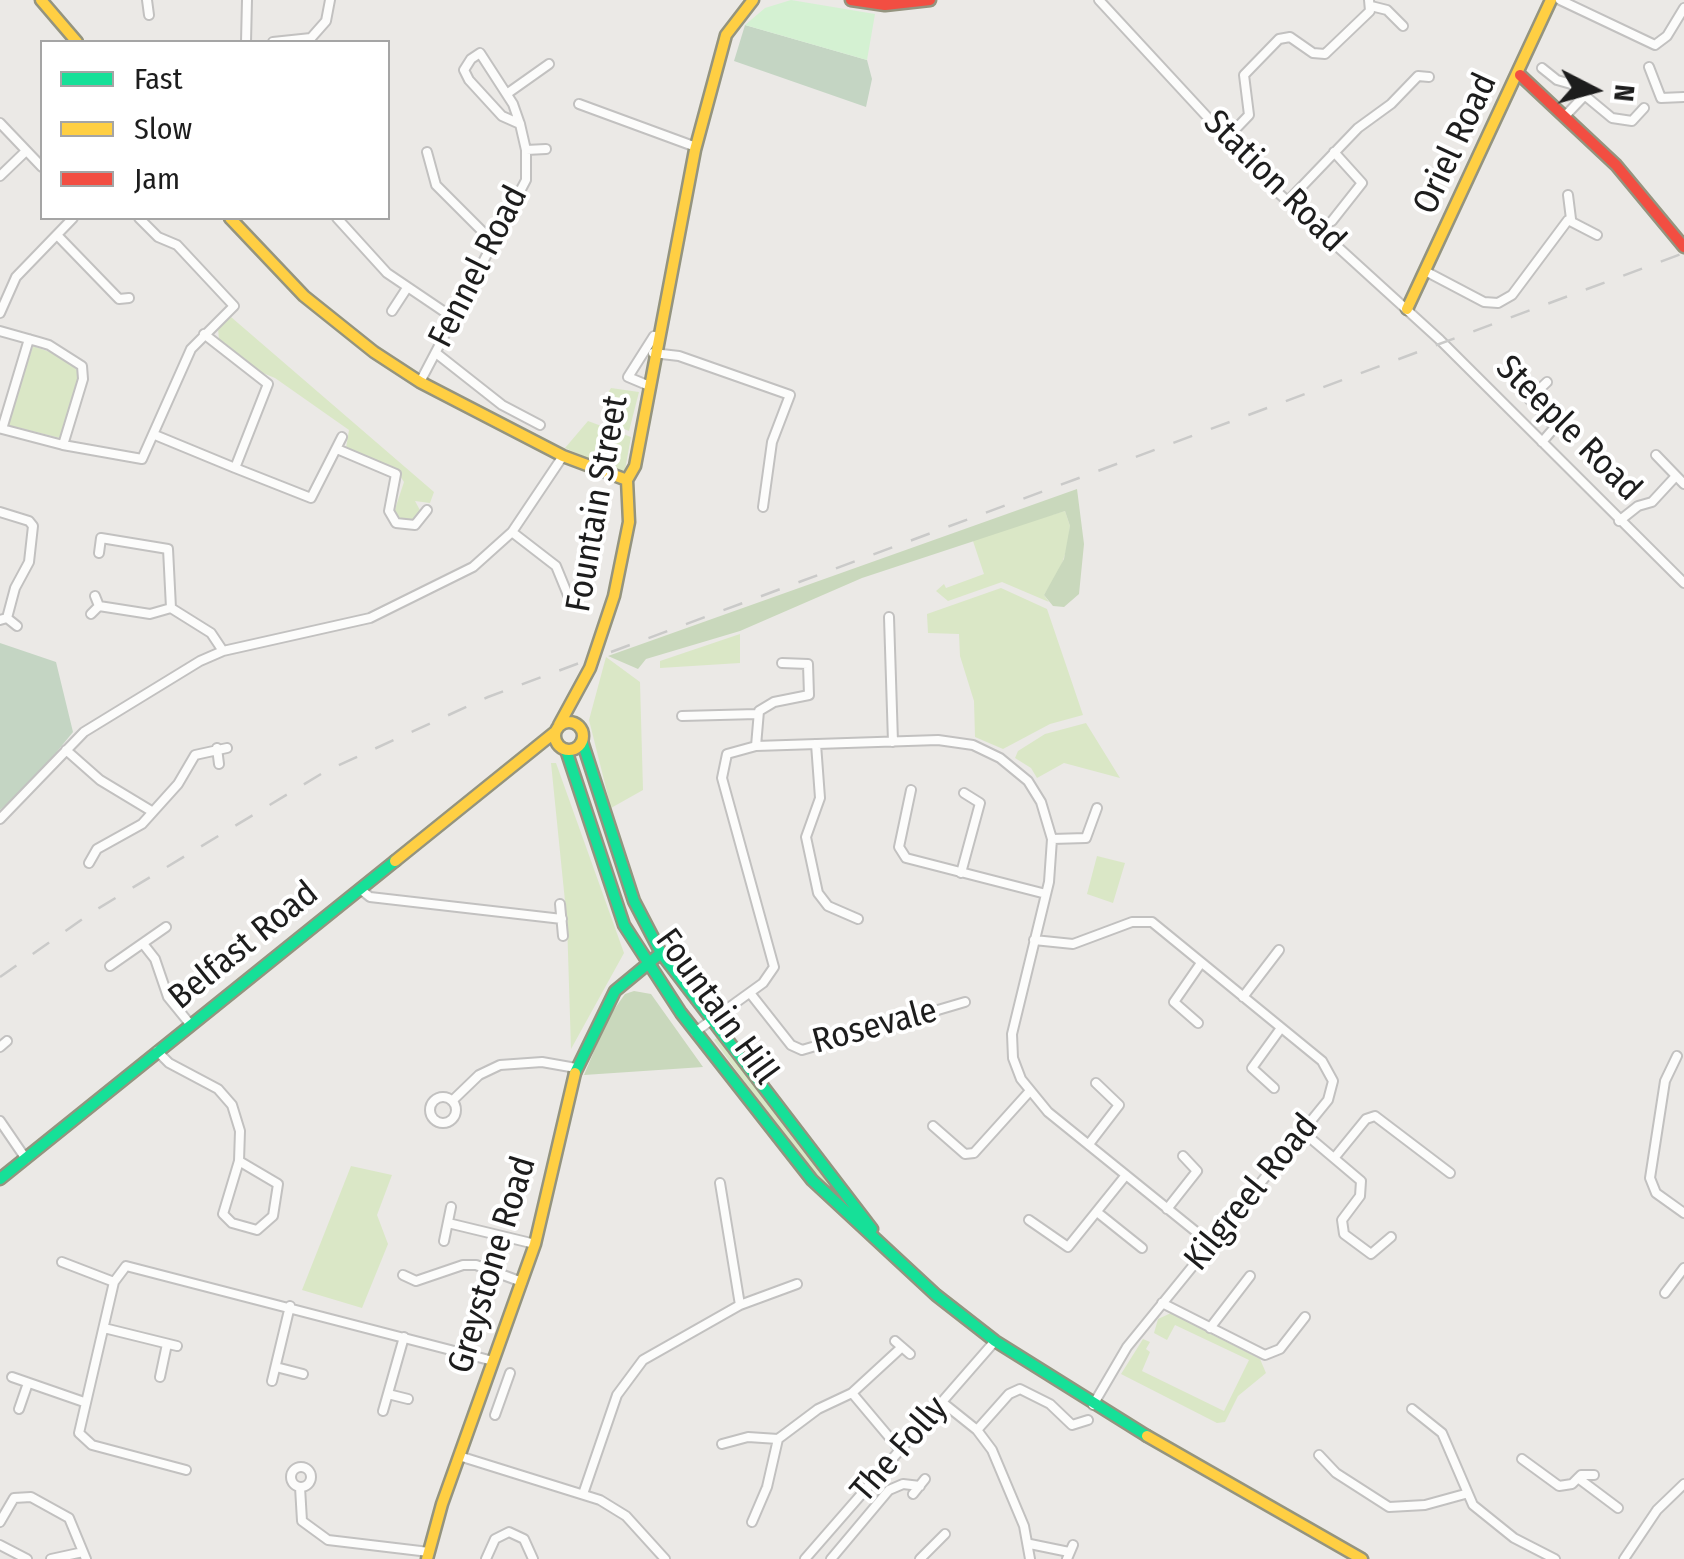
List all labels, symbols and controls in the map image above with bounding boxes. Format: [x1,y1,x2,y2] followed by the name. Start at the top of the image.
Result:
[40,40,390,220] legend
[1544,40,1644,140] north arrow
[134,61,182,97] text: Fast
[1405,67,1507,221] street label: Oriel Road
[1607,83,1642,103] text: N
[1194,102,1354,262] street label: Station Road
[134,111,192,147] text: Slow
[134,161,180,197] text: Jam
[420,179,538,355] street label: Fennel Road
[1486,347,1650,511] street label: Steeple Road
[558,392,638,616] street label: Fountain Street
[161,873,327,1019] street label: Belfast Road
[646,921,786,1093] street label: Fountain Hill
[808,990,942,1064] street label: Rosevale
[1176,1106,1328,1280] street label: Kilgreel Road
[440,1151,546,1379] street label: Greystone Road
[843,1389,957,1511] street label: The Folly

